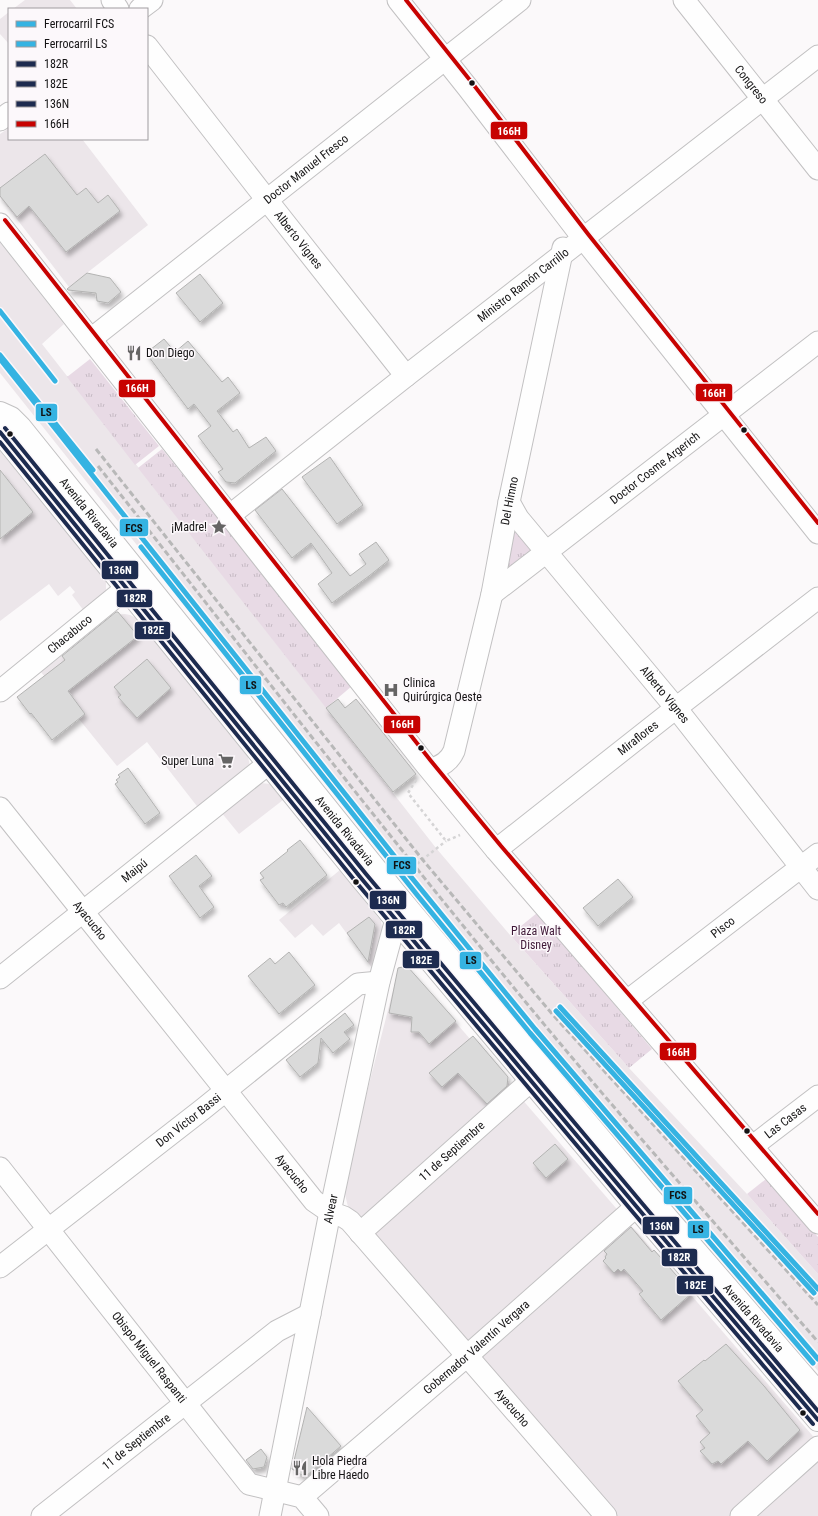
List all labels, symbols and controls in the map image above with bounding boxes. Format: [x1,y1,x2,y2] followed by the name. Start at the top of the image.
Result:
[8,8,148,140] legend
[44,17,114,31] text: Ferrocarril FCS
[44,37,107,51] text: Ferrocarril LS
[44,57,69,71] text: 182R
[732,63,771,107] street label: Congreso
[44,77,68,91] text: 182E
[467,78,477,88] unlabelled marker
[44,97,69,111] text: 136N
[44,117,69,131] text: 166H
[490,121,528,140] line badge: 166H
[497,125,521,138] text: 166H
[261,131,351,207] street label: Doctor Manuel Fresco
[271,208,326,272] street label: Alberto Vignes
[475,245,572,325] street label: Ministro Ramón Carrillo
[125,344,143,362] restaurant icon: Don Diego
[146,346,195,360] place label: Don Diego
[118,379,156,398] line badge: 166H
[125,382,149,395] text: 166H
[695,383,733,402] line badge: 166H
[702,387,726,400] text: 166H
[35,403,58,422] line badge: LS
[40,406,52,419] text: LS
[739,425,749,435] unlabelled marker
[5,429,15,439] unlabelled marker
[607,429,703,507] street label: Doctor Cosme Argerich
[57,475,121,551] street label: Avenida Rivadavia
[498,475,521,526] street label: Del Himno
[119,518,149,537] line badge: FCS
[210,518,228,536] place icon: ¡Madre!
[171,520,207,534] place label: ¡Madre!
[125,522,143,535] text: FCS
[101,560,139,580] line badge: 136N
[108,564,132,577] text: 136N
[116,589,153,608] line badge: 182R
[124,592,146,605] text: 182R
[45,612,95,656] street label: Chacabuco
[134,621,171,640] line badge: 182E
[142,624,165,637] text: 182E
[637,663,692,726] street label: Alberto Vignes
[239,675,262,695] line badge: LS
[403,676,482,704] place label: Clinica Quirúrgica Oeste
[245,679,257,692] text: LS
[382,681,400,699] hospital icon: Clinica Quirúrgica Oeste
[383,715,421,734] line badge: 166H
[390,718,414,731] text: 166H
[615,718,661,758] street label: Miraflores
[416,743,426,753] unlabelled marker
[217,752,235,770] supermarket icon: Super Luna
[161,754,214,768] place label: Super Luna
[312,793,377,869] street label: Avenida Rivadavia
[119,856,150,885] street label: Maipú
[386,856,417,875] line badge: FCS
[393,859,411,872] text: FCS
[351,877,361,887] unlabelled marker
[369,890,407,910] line badge: 136N
[376,894,400,907] text: 136N
[70,898,110,943] street label: Ayacucho
[708,914,738,941] street label: Pisco
[385,920,423,939] line badge: 182R
[393,924,415,937] text: 182R
[511,924,561,952] park label: Plaza Walt Disney
[402,950,440,969] line badge: 182E
[459,951,482,970] line badge: LS
[410,954,433,967] text: 182E
[465,954,477,967] text: LS
[659,1042,697,1061] line badge: 166H
[666,1046,690,1059] text: 166H
[153,1090,224,1150] street label: Don Víctor Bassi
[762,1101,809,1141] street label: Las Casas
[416,1118,488,1184] street label: 11 de Septiembre
[742,1126,752,1136] unlabelled marker
[272,1151,312,1196] street label: Ayacucho
[663,1186,693,1205] line badge: FCS
[669,1189,687,1202] text: FCS
[321,1193,341,1225] street label: Alvear
[642,1216,680,1235] line badge: 136N
[649,1220,673,1233] text: 136N
[687,1220,710,1239] line badge: LS
[692,1223,704,1236] text: LS
[661,1248,698,1267] line badge: 182R
[668,1251,690,1264] text: 182R
[676,1275,714,1295] line badge: 182E
[684,1279,707,1292] text: 182E
[720,1281,787,1355] street label: Avenida Rivadavia
[421,1297,533,1397] street label: Gobernador Valentín Vergara
[109,1309,189,1406] street label: Obispo Miguel Raspanti
[492,1386,533,1430] street label: Ayacucho
[798,1408,808,1418] unlabelled marker
[99,1410,173,1473] street label: 11 de Septiembre
[312,1454,369,1482] place label: Hola Piedra Libre Haedo
[291,1459,309,1477] restaurant icon: Hola Piedra Libre Haedo

